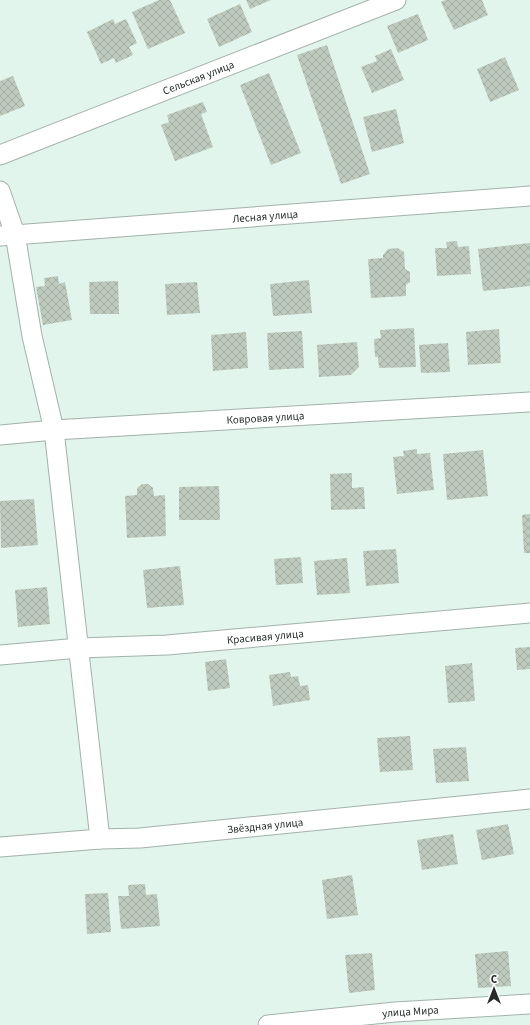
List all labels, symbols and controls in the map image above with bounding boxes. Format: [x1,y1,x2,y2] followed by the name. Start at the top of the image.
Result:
[161,57,236,99] street label: Сельская улица
[232,207,299,226] street label: Лесная улица
[226,408,305,428] street label: Ковровая улица
[226,626,304,648] street label: Красивая улица
[226,815,304,837] street label: Звёздная улица
[474,969,514,1009] north arrow
[491,972,498,987] text: С
[381,1002,439,1021] street label: улица Мира

